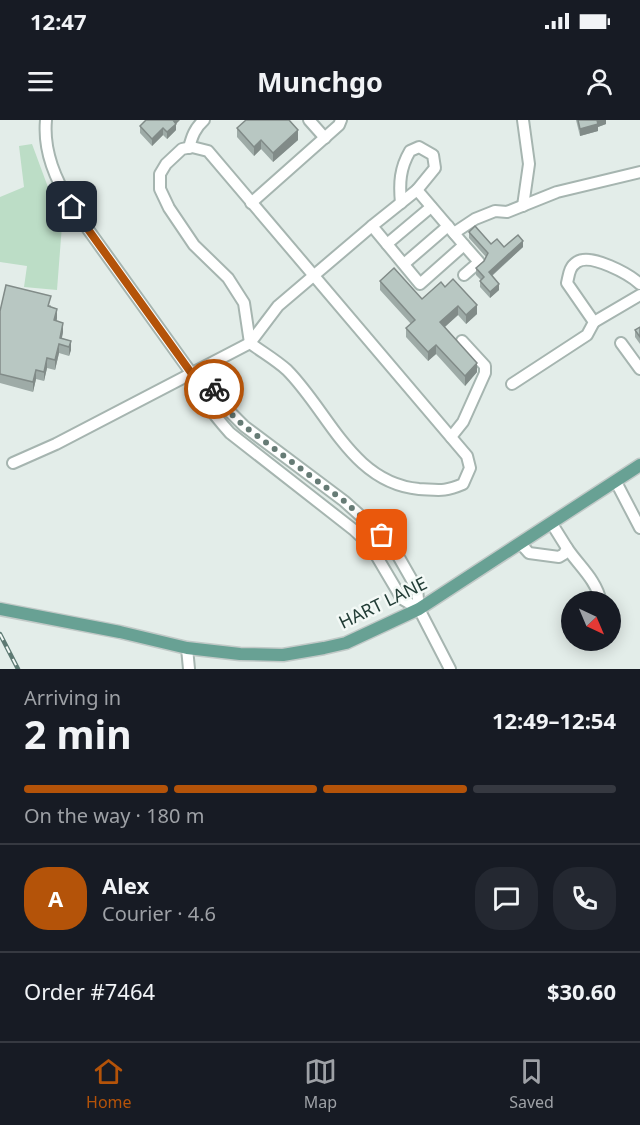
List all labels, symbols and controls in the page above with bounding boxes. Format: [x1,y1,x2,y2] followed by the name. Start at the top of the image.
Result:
[30,6,87,36] text: 12:47
[257,63,383,100] text: Munchgo
[24,65,57,98] icon: menu
[583,65,616,98] icon: person
[46,181,97,232] pin
[55,190,88,223] icon: home
[184,359,244,419] courier
[198,373,231,406] icon: bike
[356,509,407,560] pin
[365,518,398,551] icon: bag
[334,570,431,634] street label: HART LANE
[561,591,621,651] north arrow
[561,591,621,651] map controls
[24,684,121,711] text: Arriving in
[492,705,616,735] text: 12:49–12:54
[24,707,131,760] text: 2 min
[24,802,204,829] text: On the way · 180 m
[475,867,538,930] button: chat
[553,867,616,930] button: phone
[102,870,149,900] text: Alex
[48,883,63,913] text: A
[102,900,216,927] text: Courier · 4.6
[24,976,155,1006] text: Order #7464
[547,976,616,1006] text: $30.60
[86,1055,132,1113] tab: Home
[304,1055,337,1113] tab: Map
[509,1055,554,1113] tab: Saved

